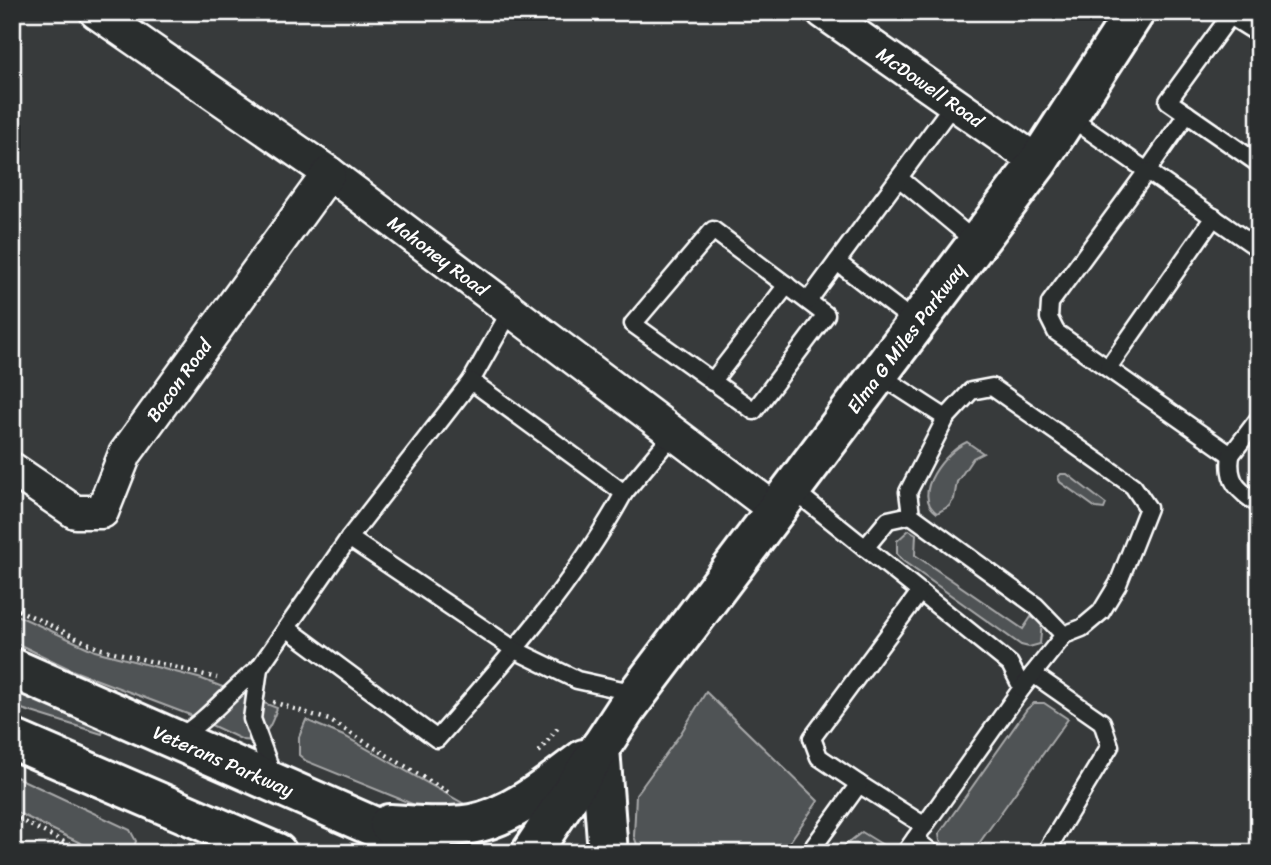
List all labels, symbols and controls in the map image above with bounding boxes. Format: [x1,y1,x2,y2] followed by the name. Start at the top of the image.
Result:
[869,38,992,137] street label: McDowell Road
[380,207,497,306] street label: Mahoney Road
[838,255,974,421] street label: Elma G Miles Parkway
[137,330,222,429] street label: Bacon Road
[148,716,299,807] street label: Veterans Parkway

